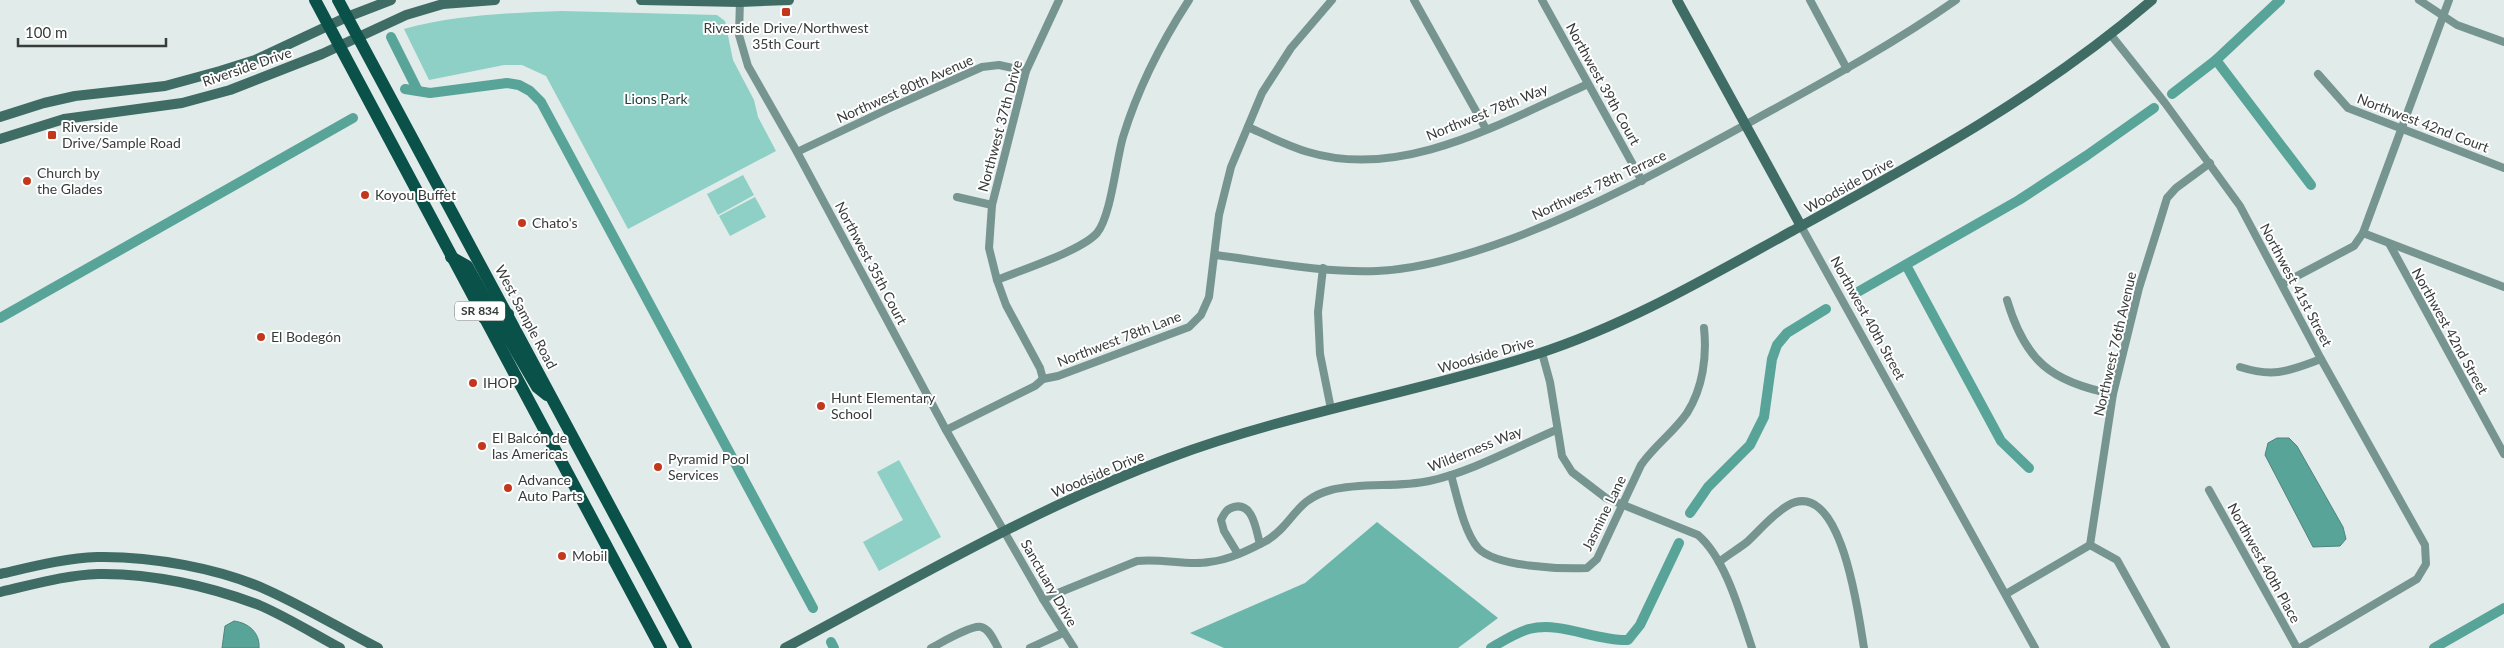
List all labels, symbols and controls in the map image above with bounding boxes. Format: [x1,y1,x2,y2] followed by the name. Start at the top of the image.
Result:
[780,6,792,18] marker: Riverside Drive/Northwest 35th Court
[18,15,165,47] scale bar
[703,19,869,52] place label: Riverside Drive/Northwest 35th Court
[1563,20,1644,148] street label: Northwest 39th Court
[25,23,67,41] text: 100 m
[200,43,294,90] street label: Riverside Drive
[834,51,976,126] street label: Northwest 80th Avenue
[974,58,1025,193] street label: Northwest 37th Drive
[1424,79,1551,144] street label: Northwest 78th Way
[624,90,689,107] park label: Lions Park
[2355,90,2491,156] street label: Northwest 42nd Court
[62,118,181,151] place label: Riverside Drive/Sample Road
[46,129,58,141] marker: Riverside Drive/Sample Road
[1529,146,1669,223] street label: Northwest 78th Terrace
[1801,153,1896,216] street label: Woodside Drive
[37,164,103,197] place label: Church by the Glades
[21,175,33,187] marker: Church by the Glades
[375,186,456,203] place label: Koyou Buffet
[359,189,371,201] marker: Koyou Buffet
[832,198,911,327] street label: Northwest 35th Court
[532,214,577,231] place label: Chato's
[516,217,528,229] marker: Chato's
[2257,220,2336,349] street label: Northwest 41st Street
[1827,253,1910,383] street label: Northwest 40th Street
[492,262,561,371] street label: West Sample Road
[2409,265,2492,397] street label: Northwest 42nd Street
[2090,270,2139,418] street label: Northwest 76th Avenue
[455,302,505,321] road number: SR 834
[1055,307,1183,370] street label: Northwest 78th Lane
[271,328,341,345] place label: El Bodegón
[255,331,267,343] marker: El Bodegón
[1436,333,1536,376] street label: Woodside Drive
[483,374,517,391] place label: IHOP
[467,377,479,389] marker: IHOP
[831,389,936,422] place label: Hunt Elementary School
[815,400,827,412] marker: Hunt Elementary School
[1425,422,1525,475] street label: Wilderness Way
[492,429,568,462] place label: El Balcón de las Americas
[476,440,488,452] marker: El Balcón de las Americas
[1049,446,1147,501] street label: Woodside Drive
[668,450,749,483] place label: Pyramid Pool Services
[652,461,664,473] marker: Pyramid Pool Services
[518,471,583,504] place label: Advance Auto Parts
[1578,472,1629,553] street label: Jasmine Lane
[502,482,514,494] marker: Advance Auto Parts
[2224,500,2304,626] street label: Northwest 40th Place
[1018,536,1081,629] street label: Sanctuary Drive
[572,547,607,564] place label: Mobil
[556,550,568,562] marker: Mobil

